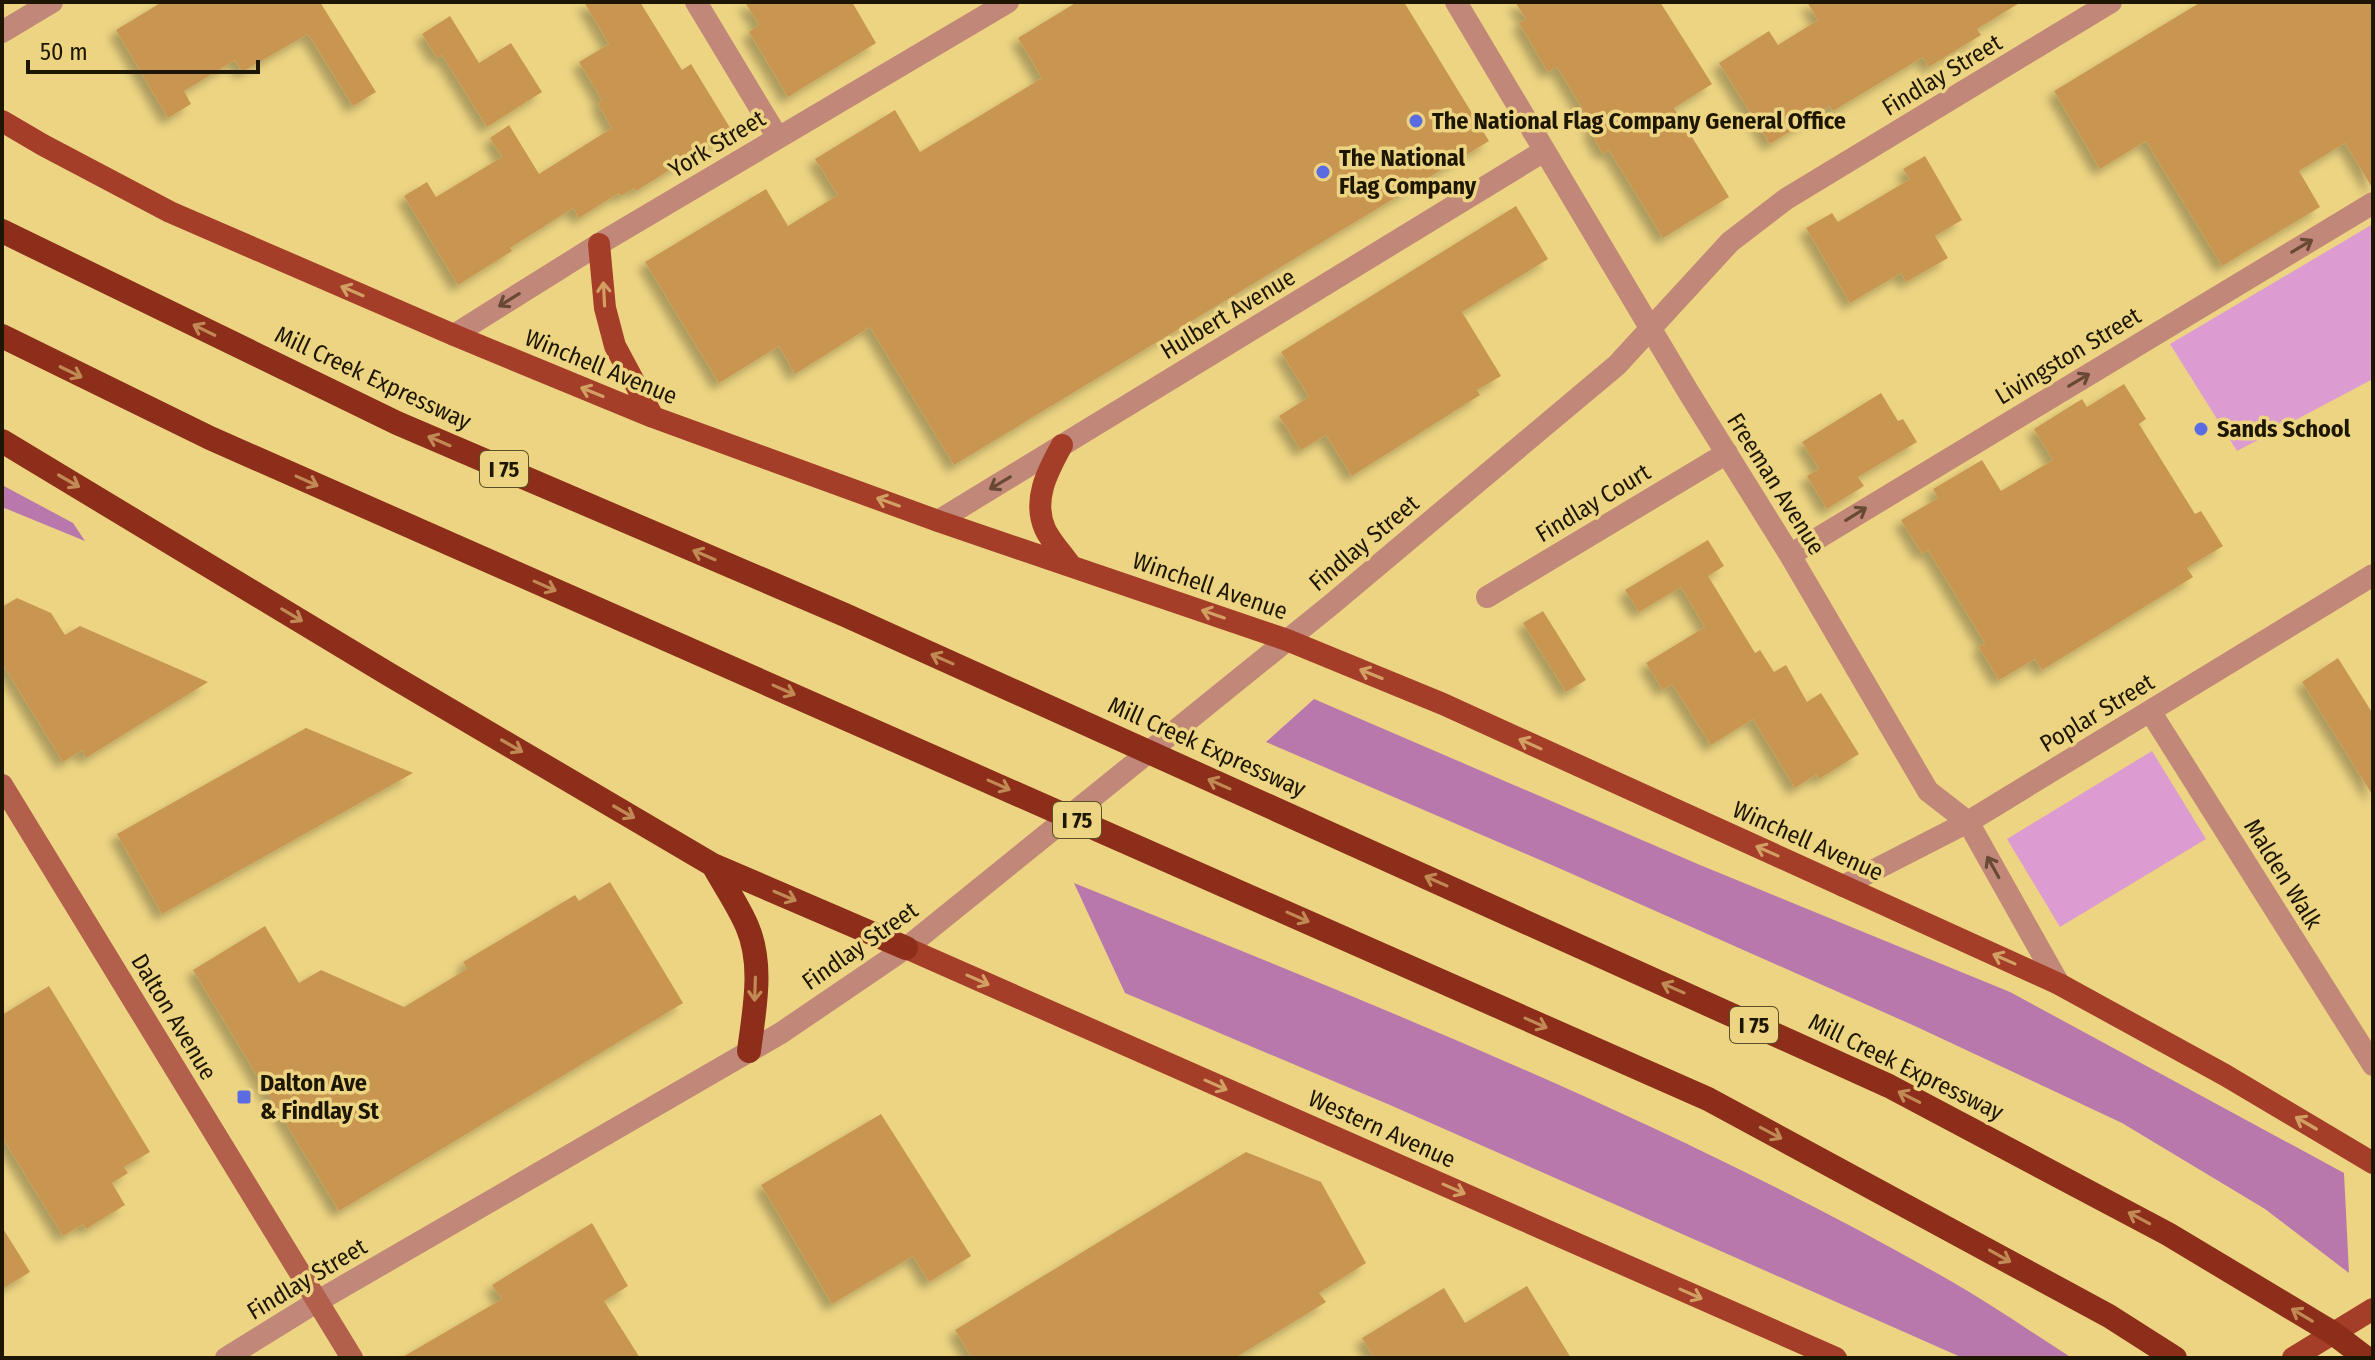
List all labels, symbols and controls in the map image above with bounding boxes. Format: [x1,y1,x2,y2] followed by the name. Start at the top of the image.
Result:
[28,24,258,74] scale bar
[1877,28,2007,122] street label: Findlay Street
[40,38,88,66] text: 50 m
[664,104,770,184] street label: York Street
[1432,107,1846,135] place label: The National Flag Company General Office
[1407,112,1425,130] marker: The National Flag Company General Office
[1339,144,1477,200] place label: The National Flag Company
[1314,163,1332,181] marker: The National Flag Company
[2290,238,2313,254] one-way arrow
[1156,263,1300,365] street label: Hulbert Avenue
[596,281,611,308] one-way arrow
[340,282,365,297] one-way arrow
[499,292,521,309] one-way arrow
[1990,301,2146,410] street label: Livingston Street
[270,320,476,436] street label: Mill Creek Expressway
[193,322,217,337] one-way arrow
[521,324,681,410] street label: Winchell Avenue
[59,365,83,380] one-way arrow
[2067,372,2090,388] one-way arrow
[580,383,605,398] one-way arrow
[1721,408,1831,560] street label: Freeman Avenue
[2217,415,2351,443] place label: Sands School
[2192,420,2210,438] marker: Sands School
[427,433,452,448] one-way arrow
[480,451,528,487] road number: I 75
[1531,458,1655,548] street label: Findlay Court
[57,473,80,489] one-way arrow
[294,475,319,490] one-way arrow
[989,476,1012,492] one-way arrow
[1304,489,1425,597] street label: Findlay Street
[875,494,900,509] one-way arrow
[1844,506,1867,522] one-way arrow
[692,546,717,561] one-way arrow
[1129,546,1291,626] street label: Winchell Avenue
[533,579,557,594] one-way arrow
[1201,606,1226,621] one-way arrow
[280,607,303,623] one-way arrow
[930,651,954,666] one-way arrow
[1359,666,1384,680] one-way arrow
[2035,668,2159,758] street label: Poplar Street
[771,684,795,699] one-way arrow
[1104,691,1310,803] street label: Mill Creek Expressway
[1519,735,1543,750] one-way arrow
[500,739,524,754] one-way arrow
[1208,776,1232,791] one-way arrow
[987,778,1011,793] one-way arrow
[1728,795,1888,887] street label: Winchell Avenue
[1053,802,1101,838] road number: I 75
[612,804,635,820] one-way arrow
[2238,814,2328,935] street label: Malden Walk
[1755,843,1779,858] one-way arrow
[1985,856,2001,879] one-way arrow
[1424,873,1448,888] one-way arrow
[772,889,797,904] one-way arrow
[797,896,923,996] street label: Findlay Street
[1285,911,1310,926] one-way arrow
[125,949,223,1085] street label: Dalton Avenue
[1992,951,2016,966] one-way arrow
[965,973,989,988] one-way arrow
[748,975,763,1002] one-way arrow
[1661,980,1685,995] one-way arrow
[1730,1007,1778,1043] road number: I 75
[1804,1008,2008,1126] street label: Mill Creek Expressway
[1523,1016,1547,1031] one-way arrow
[260,1069,379,1125] place label: Dalton Ave & Findlay St
[1203,1078,1227,1093] one-way arrow
[1304,1084,1460,1174] street label: Western Avenue
[235,1088,253,1106] marker: Dalton Ave & Findlay St
[1898,1088,1921,1104] one-way arrow
[2295,1115,2318,1131] one-way arrow
[1759,1125,1782,1141] one-way arrow
[1441,1182,1465,1197] one-way arrow
[2127,1210,2151,1226] one-way arrow
[242,1232,372,1326] street label: Findlay Street
[1988,1248,2011,1264] one-way arrow
[1679,1287,1703,1302] one-way arrow
[2291,1306,2314,1322] one-way arrow

